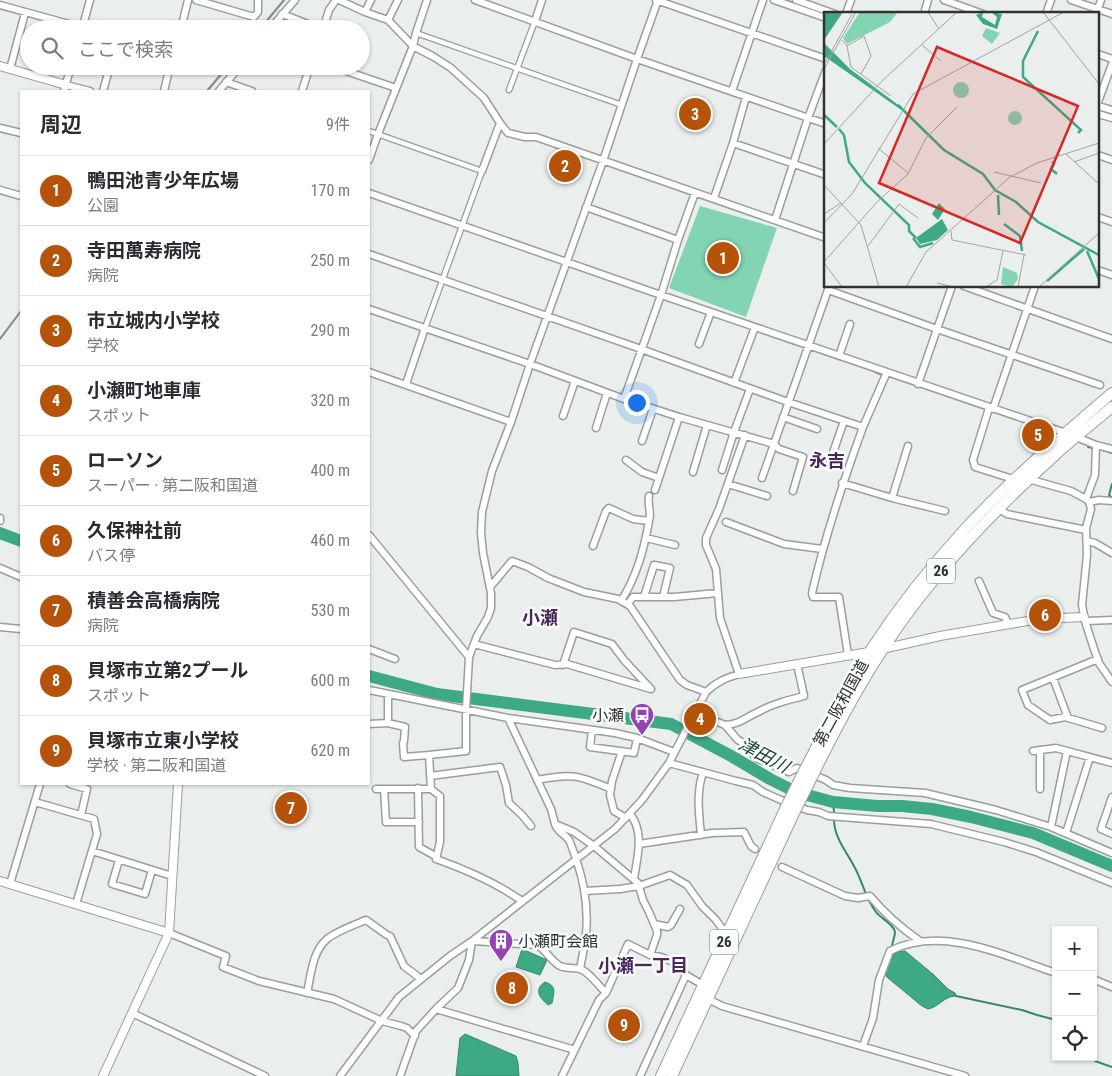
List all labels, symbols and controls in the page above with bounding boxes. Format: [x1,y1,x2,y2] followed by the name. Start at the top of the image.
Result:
[824,12,1100,288] inset map
[20,20,370,75] search box
[38,34,66,62] icon: search
[78,38,173,61] text: ここで検索
[679,95,711,133] pin: 3
[40,113,82,137] text: 周辺
[326,115,350,134] text: 9件
[549,147,581,185] pin: 2
[87,169,239,192] text: 鴨田池青少年広場
[52,181,60,200] text: 1
[311,181,350,200] text: 170 m
[87,196,119,215] text: 公園
[87,239,201,262] text: 寺田萬寿病院
[707,239,739,277] pin: 1
[52,251,60,270] text: 2
[311,251,350,270] text: 250 m
[87,266,119,285] text: 病院
[87,309,220,332] text: 市立城内小学校
[52,321,60,340] text: 3
[311,321,350,340] text: 290 m
[87,336,119,355] text: 学校
[87,379,201,402] text: 小瀬町地車庫
[624,390,650,416] your location
[52,391,60,410] text: 4
[311,391,350,410] text: 320 m
[87,406,151,425] text: スポット
[1022,416,1054,454] pin: 5
[87,449,163,472] text: ローソン
[809,450,845,471] district label: 永吉
[52,461,60,480] text: 5
[311,461,350,480] text: 400 m
[87,476,258,495] text: スーパー · 第二阪和国道
[87,519,182,542] text: 久保神社前
[52,531,60,550] text: 6
[311,531,350,550] text: 460 m
[87,546,135,565] text: バス停
[927,558,955,584] road number: 26
[87,589,220,612] text: 積善会高橋病院
[1029,596,1061,634] pin: 6
[52,601,60,620] text: 7
[311,601,350,620] text: 530 m
[522,607,558,628] district label: 小瀬
[87,616,119,635] text: 病院
[809,656,873,750] street label: 第二阪和国道
[87,659,249,682] text: 貝塚市立第2プール
[52,671,60,690] text: 8
[311,671,350,690] text: 600 m
[87,686,151,705] text: スポット
[684,700,716,738] pin: 4
[629,702,655,736] bus stop icon: 小瀬
[592,706,624,725] place label: 小瀬
[87,729,239,752] text: 貝塚市立東小学校
[735,733,795,778] water label: 津田川
[52,741,60,760] text: 9
[311,741,350,760] text: 620 m
[87,756,226,775] text: 学校 · 第二阪和国道
[275,789,307,827] pin: 7
[1052,926,1097,1061] map controls
[1052,926,1097,971] button: +
[488,928,514,962] building icon: 小瀬町会館
[710,930,738,954] road number: 26
[518,932,598,951] place label: 小瀬町会館
[598,955,688,976] district label: 小瀬一丁目
[496,969,528,1007] pin: 8
[1052,971,1097,1016] button: −
[608,1006,640,1044] pin: 9
[1052,1016,1097,1061] button: locate

